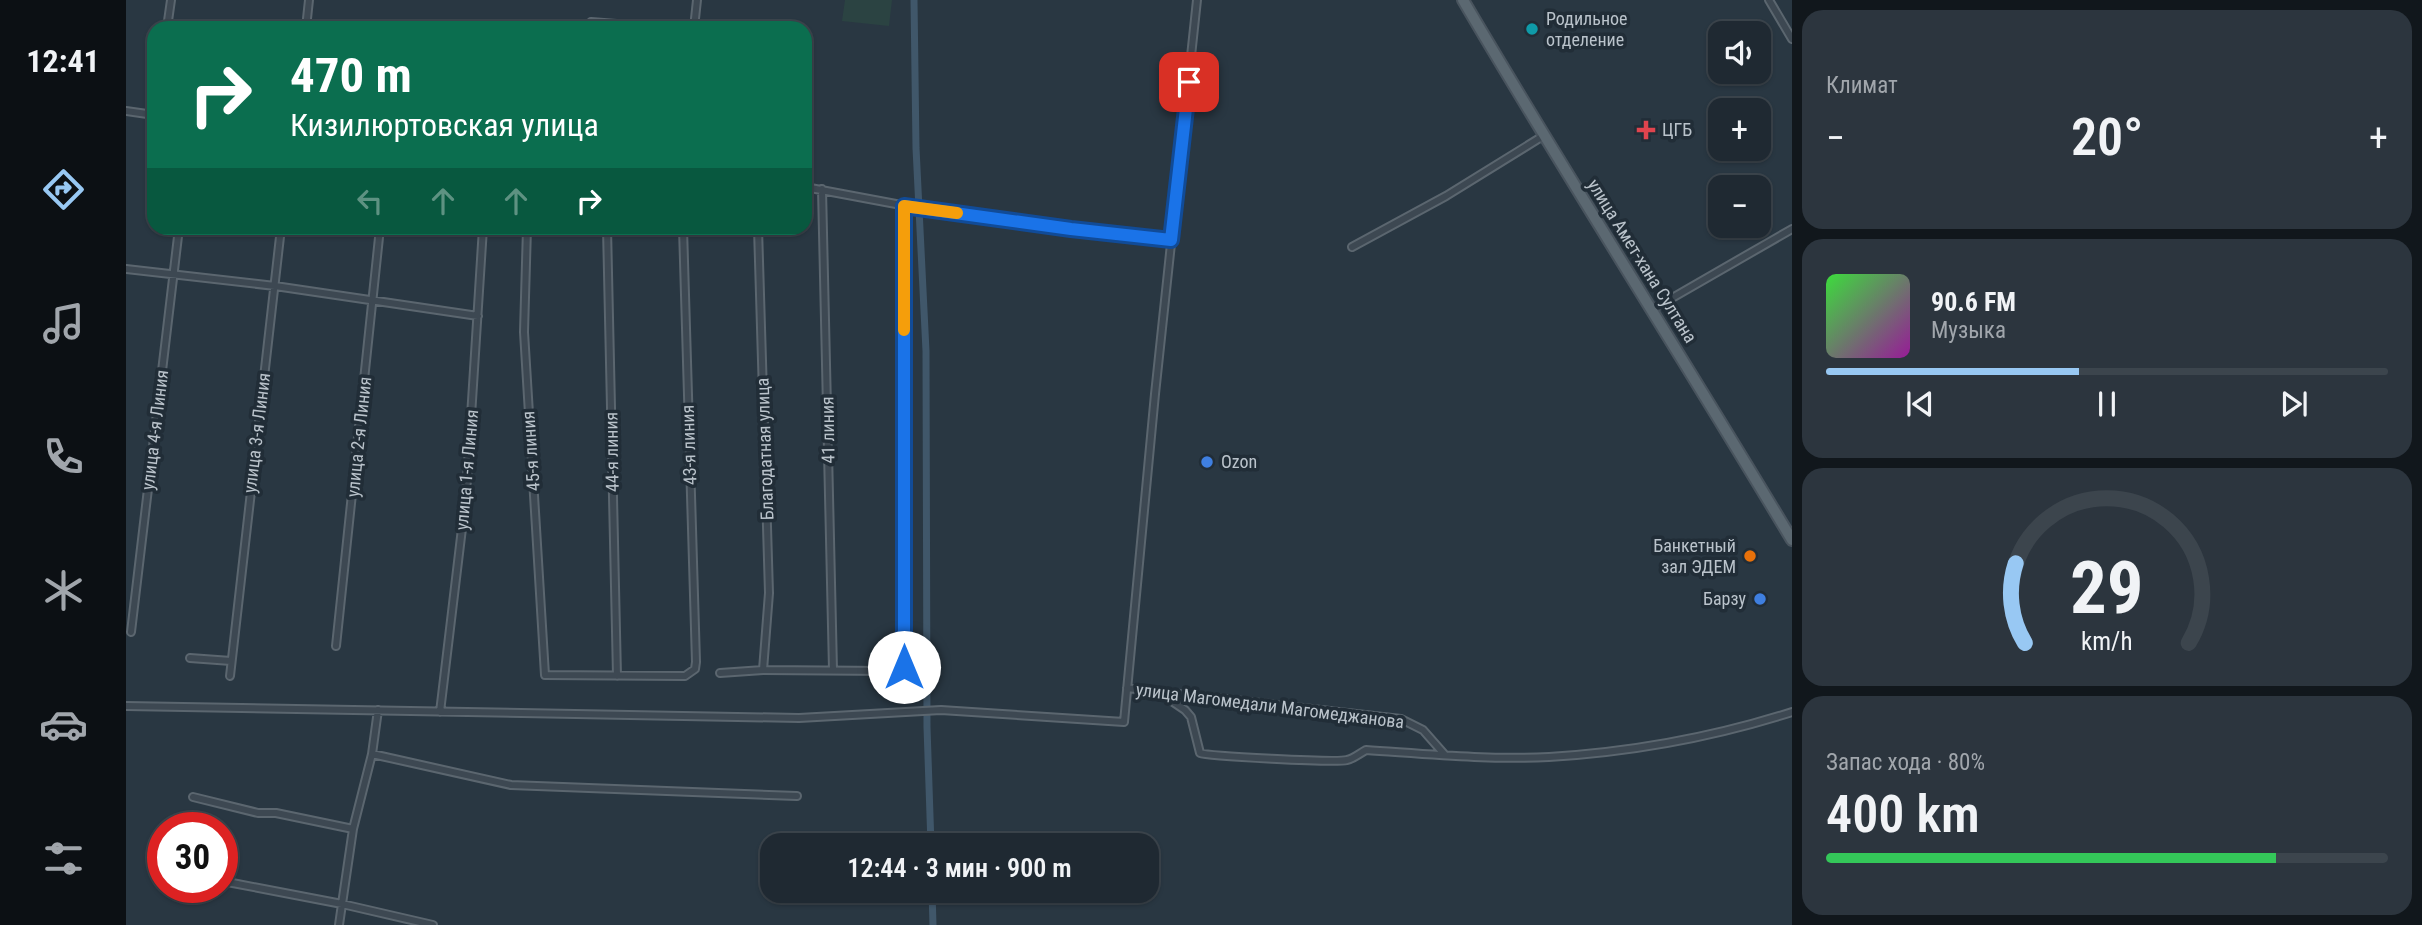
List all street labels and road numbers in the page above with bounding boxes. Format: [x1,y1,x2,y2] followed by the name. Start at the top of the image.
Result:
[1583,175,1701,346] street label: улица Амет-хана Султана
[137,369,172,491] street label: улица 4-я Линия
[239,372,274,494] street label: улица 3-я Линия
[342,376,375,498] street label: улица 2-я Линия
[752,377,777,521] street label: Благодатная улица
[816,396,839,464] street label: 41 линия
[677,404,700,486] street label: 43-я линия
[451,409,482,531] street label: улица 1-я Линия
[517,410,544,492] street label: 45-я линия
[600,412,623,492] street label: 44-я линия
[1135,679,1405,732] street label: улица Магомедали Магомеджановa

